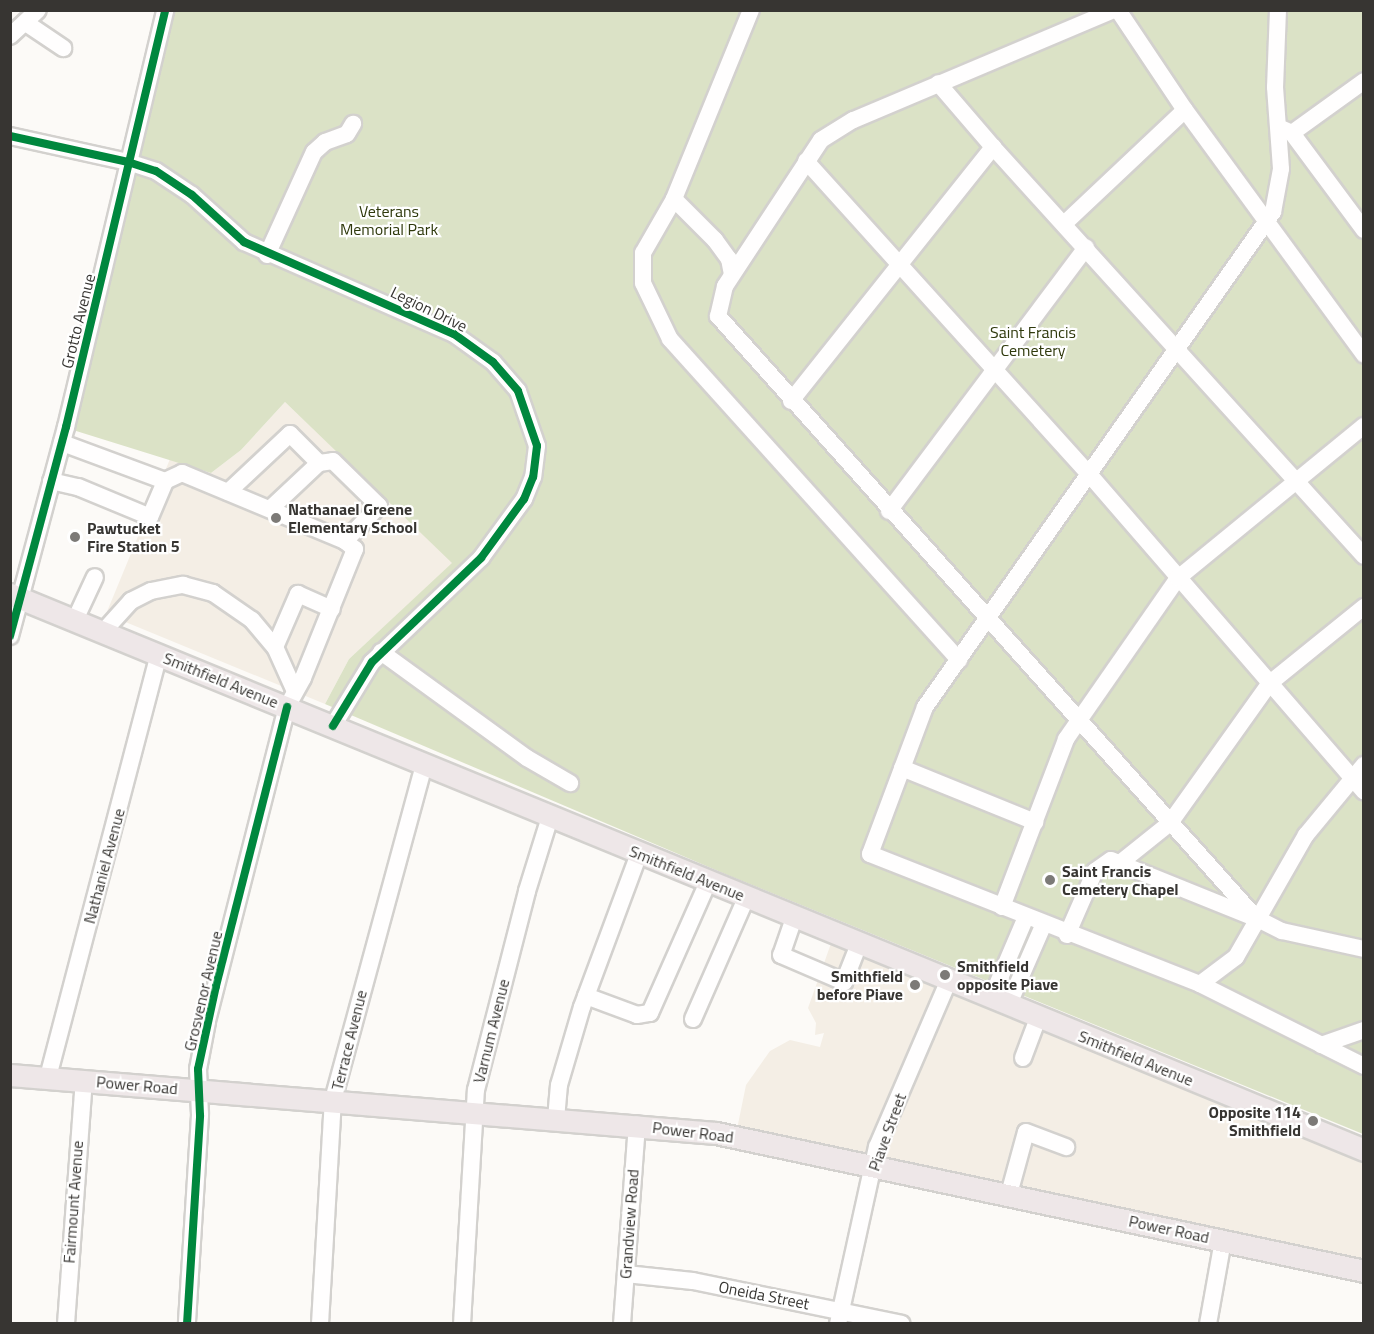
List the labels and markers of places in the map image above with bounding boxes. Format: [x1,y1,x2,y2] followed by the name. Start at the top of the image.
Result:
[288,499,417,537] place label: Nathanael Greene Elementary School
[269,511,283,525] marker: Nathanael Greene Elementary School
[87,518,180,556] place label: Pawtucket Fire Station 5
[68,530,82,544] marker: Pawtucket Fire Station 5
[1062,861,1179,899] place label: Saint Francis Cemetery Chapel
[1043,873,1057,887] marker: Saint Francis Cemetery Chapel
[957,956,1058,994] place label: Smithfield opposite Piave
[817,966,903,1004] place label: Smithfield before Piave
[938,968,952,982] marker: Smithfield opposite Piave
[908,978,922,992] marker: Smithfield before Piave
[1209,1102,1301,1140] place label: Opposite 114 Smithfield
[1306,1114,1320,1128] marker: Opposite 114 Smithfield

